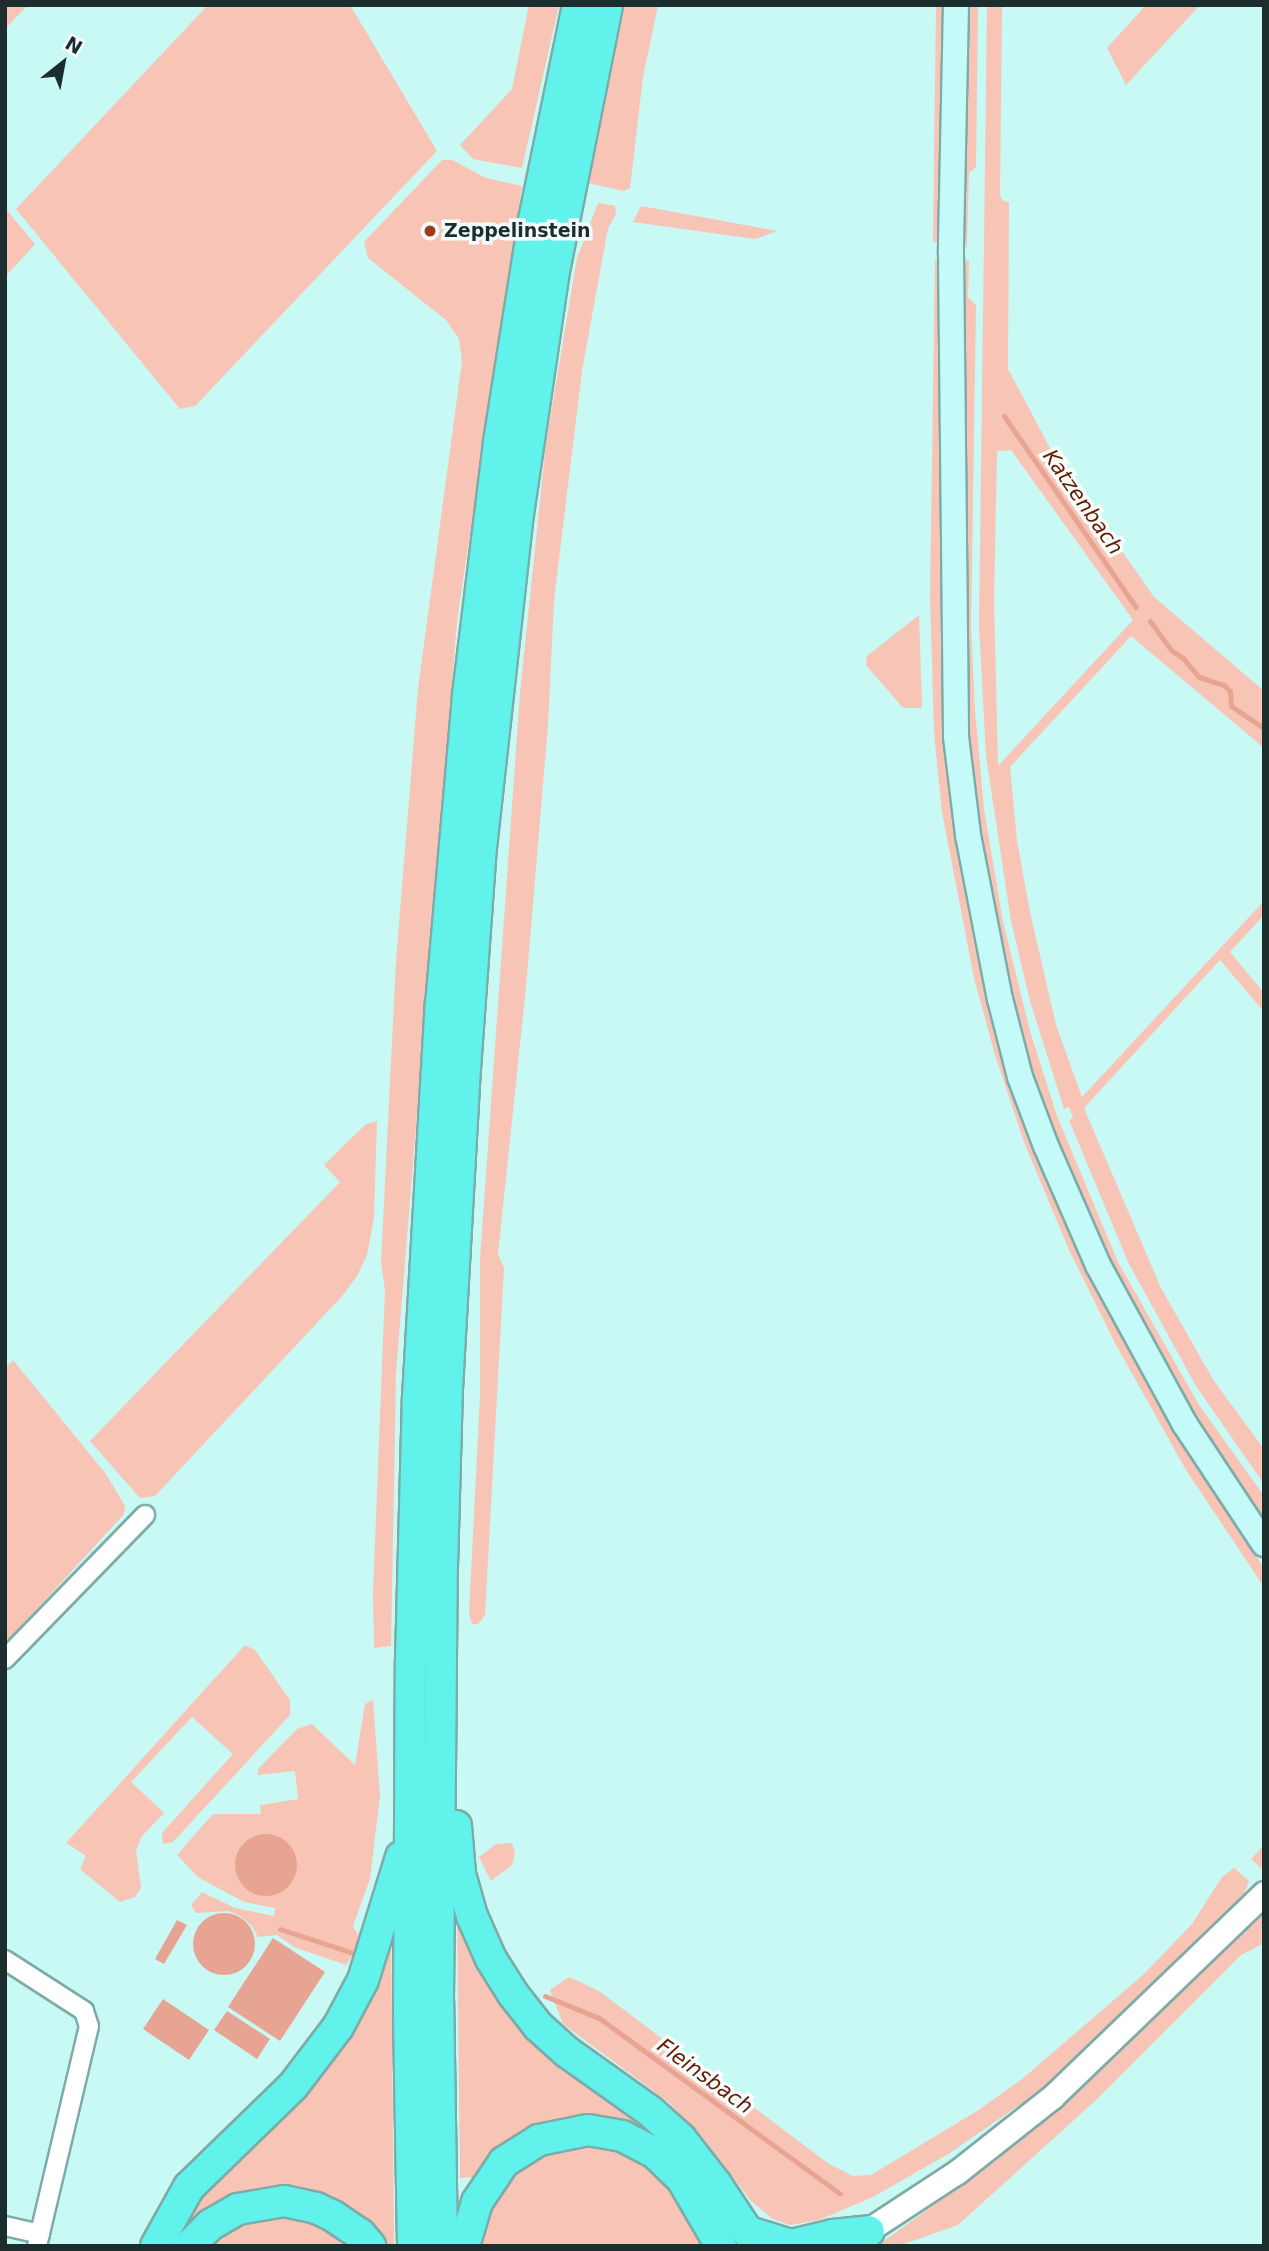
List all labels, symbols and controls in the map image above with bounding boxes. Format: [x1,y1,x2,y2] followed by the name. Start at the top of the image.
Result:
[28,28,98,98] north arrow
[61,31,86,59] text: N
[444,220,591,242] place label: Zeppelinstein
[422,223,438,239] marker: Zeppelinstein
[1038,445,1128,559] water label: Katzenbach
[652,2033,758,2119] water label: Fleinsbach

